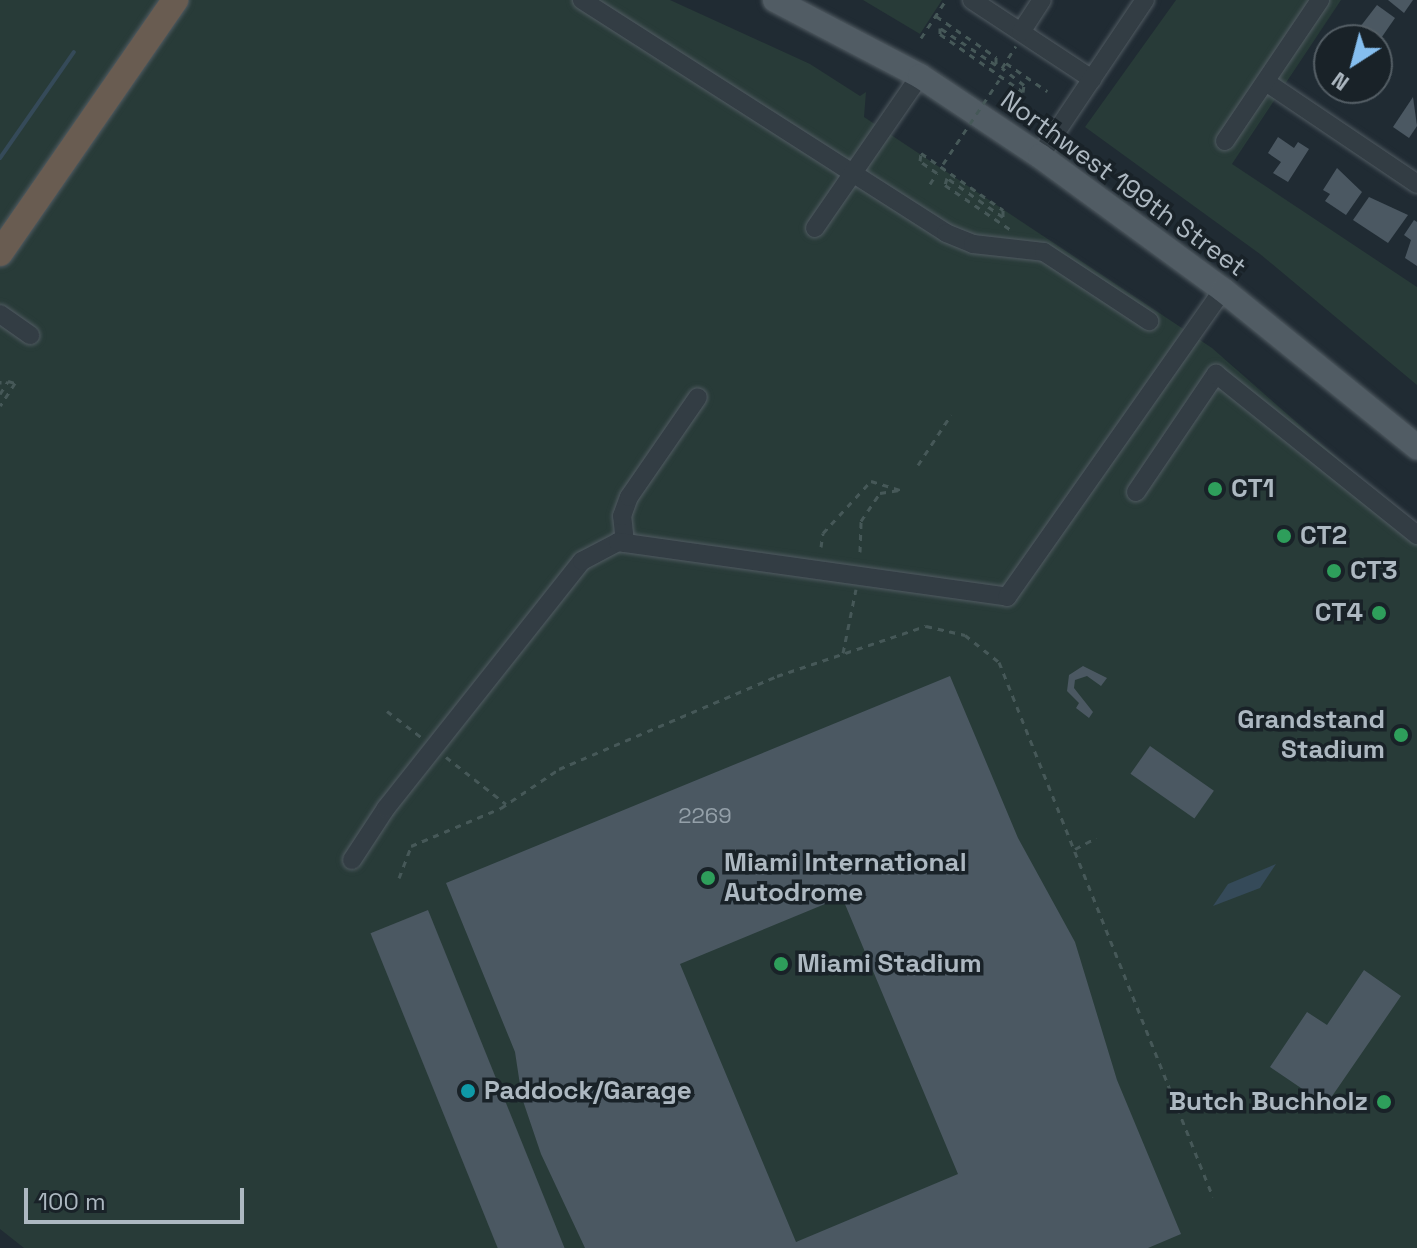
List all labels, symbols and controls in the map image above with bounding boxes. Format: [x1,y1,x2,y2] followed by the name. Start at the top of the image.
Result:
[1313,24,1393,104] north arrow
[1326,66,1354,97] text: N
[994,84,1252,284] street label: Northwest 199th Street
[1231,473,1274,505] place label: CT1
[1206,480,1224,498] marker: CT1
[1300,520,1347,552] place label: CT2
[1275,527,1293,545] marker: CT2
[1350,555,1397,587] place label: CT3
[1325,562,1343,580] marker: CT3
[1315,597,1363,629] place label: CT4
[1370,604,1388,622] marker: CT4
[1237,704,1385,766] place label: Grandstand Stadium
[1392,726,1410,744] marker: Grandstand Stadium
[678,803,732,829] house number: 2269
[724,847,967,908] place label: Miami International Autodrome
[699,869,717,887] marker: Miami International Autodrome
[797,948,982,980] place label: Miami Stadium
[772,955,790,973] marker: Miami Stadium
[484,1075,692,1107] place label: Paddock/Garage
[459,1082,477,1100] marker: Paddock/Garage
[1169,1086,1368,1118] place label: Butch Buchholz
[1375,1093,1393,1111] marker: Butch Buchholz
[28,1172,248,1222] scale bar
[38,1186,106,1217] text: 100 m

